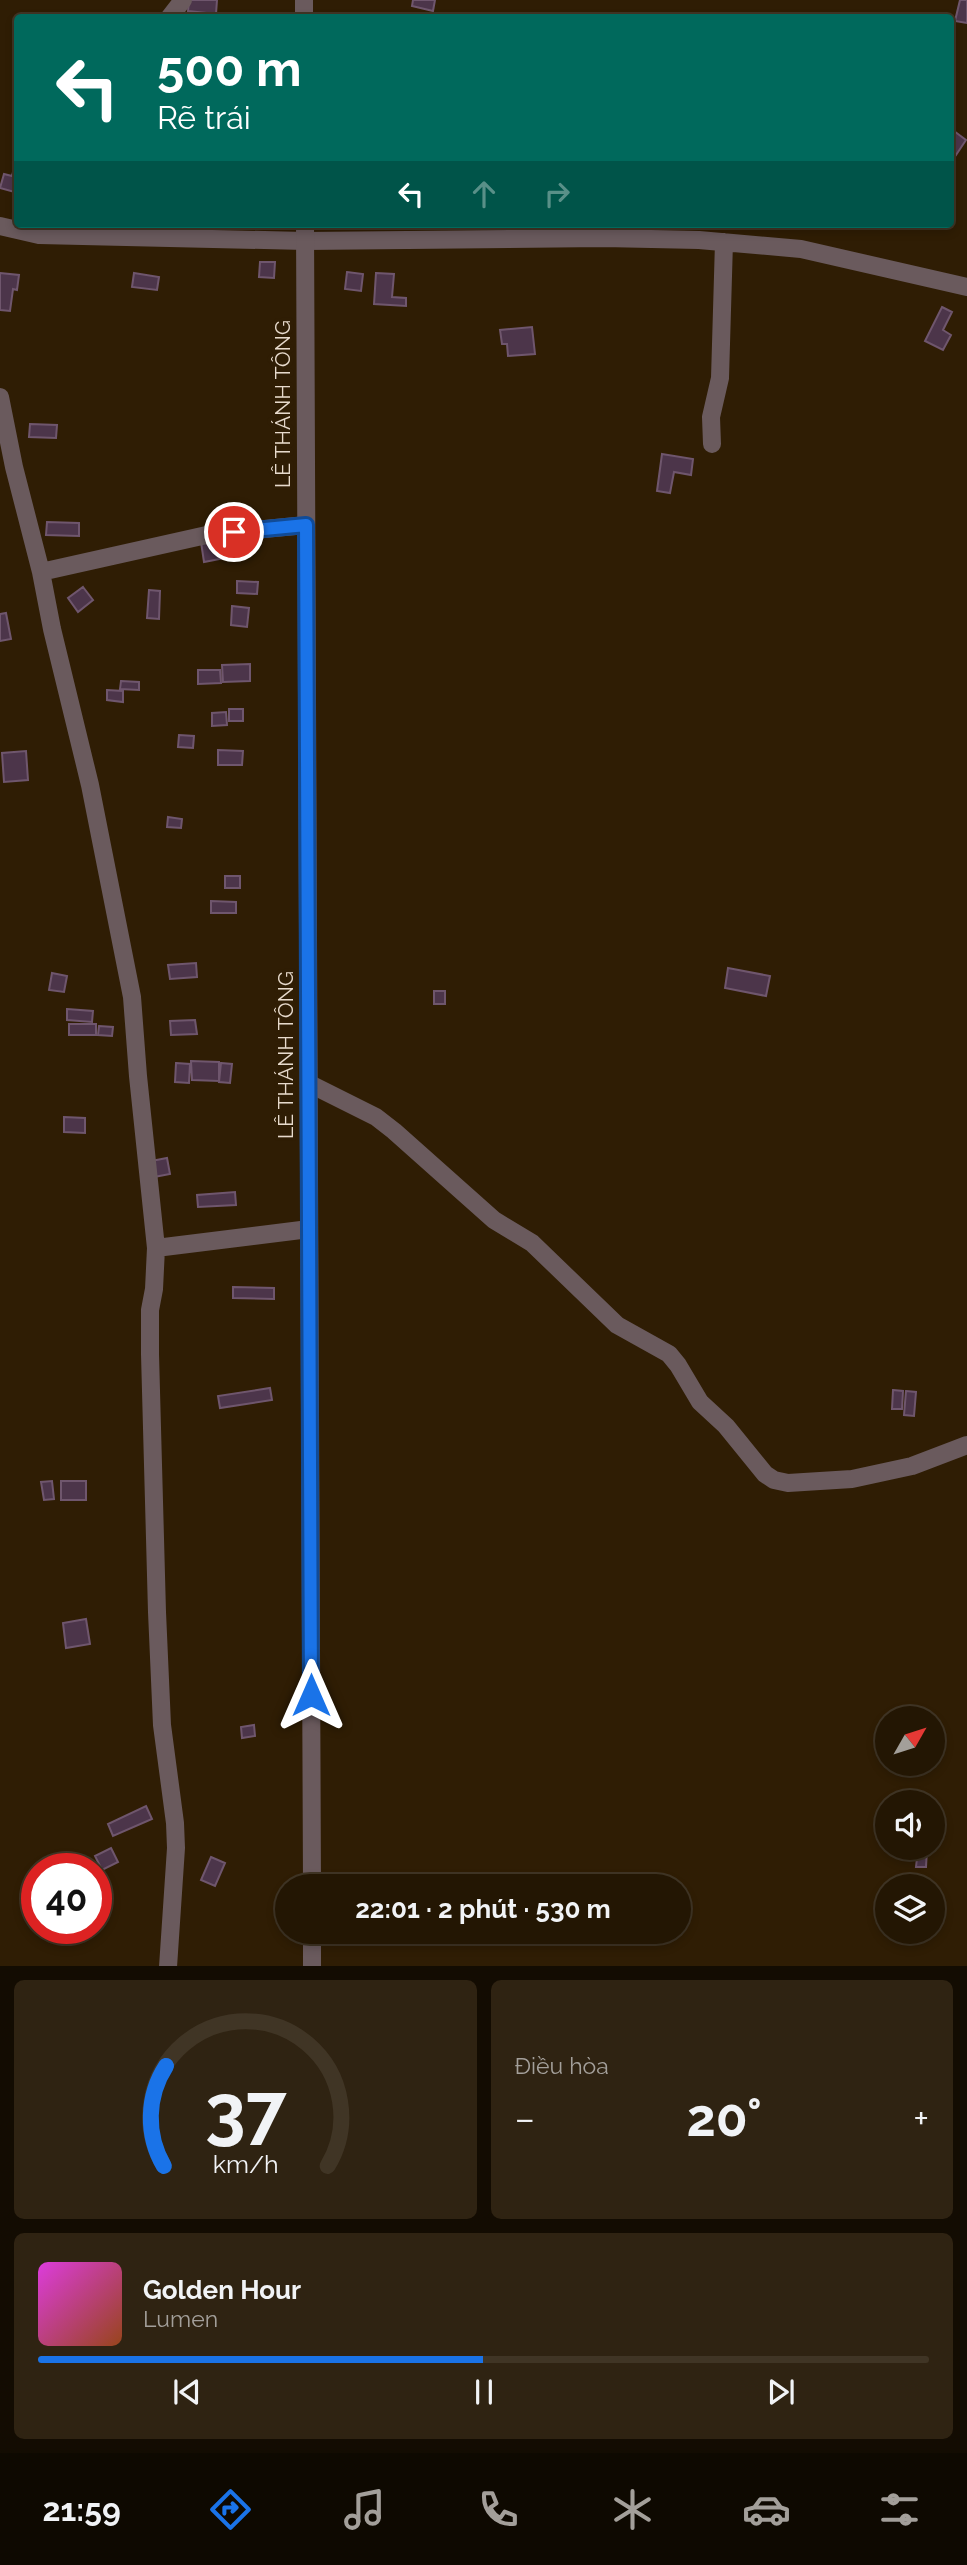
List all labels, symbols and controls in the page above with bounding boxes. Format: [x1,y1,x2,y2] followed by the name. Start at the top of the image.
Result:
[157,40,302,97] text: 500 m
[42,42,133,133] icon: left
[157,99,251,136] text: Rẽ trái
[392,175,430,213] icon: left
[465,175,503,213] icon: ahead
[538,175,576,213] icon: right
[270,320,295,488] street label: LÊ THÁNH TÔNG
[204,502,264,562] pin
[215,513,253,551] icon: arrive
[273,971,298,1139] street label: LÊ THÁNH TÔNG
[274,1658,348,1732] position arrow
[875,1706,945,1776] north arrow
[875,1706,945,1944] map controls
[875,1790,945,1860] button: sound
[21,1853,112,1944] speed limit sign: 40
[875,1874,945,1944] button: layers
[355,1894,611,1924] text: 22:01 · 2 phút · 530 m
[515,2052,609,2079] text: Điều hòa
[205,2068,286,2153] text: 37
[686,2087,762,2148] text: 20°
[515,2096,535,2141] text: −
[913,2096,929,2141] text: +
[212,2148,278,2178] text: km/h
[143,2275,301,2305] text: Golden Hour
[143,2305,218,2332] text: Lumen
[168,2373,206,2411] icon: previous
[465,2373,503,2411] icon: pause
[762,2373,800,2411] icon: next
[206,2485,255,2534] icon: directions
[340,2485,389,2534] icon: music
[474,2485,523,2534] icon: phone
[608,2485,657,2534] icon: climate
[742,2485,791,2534] icon: car
[875,2485,924,2534] icon: filters
[42,2491,121,2528] text: 21:59

